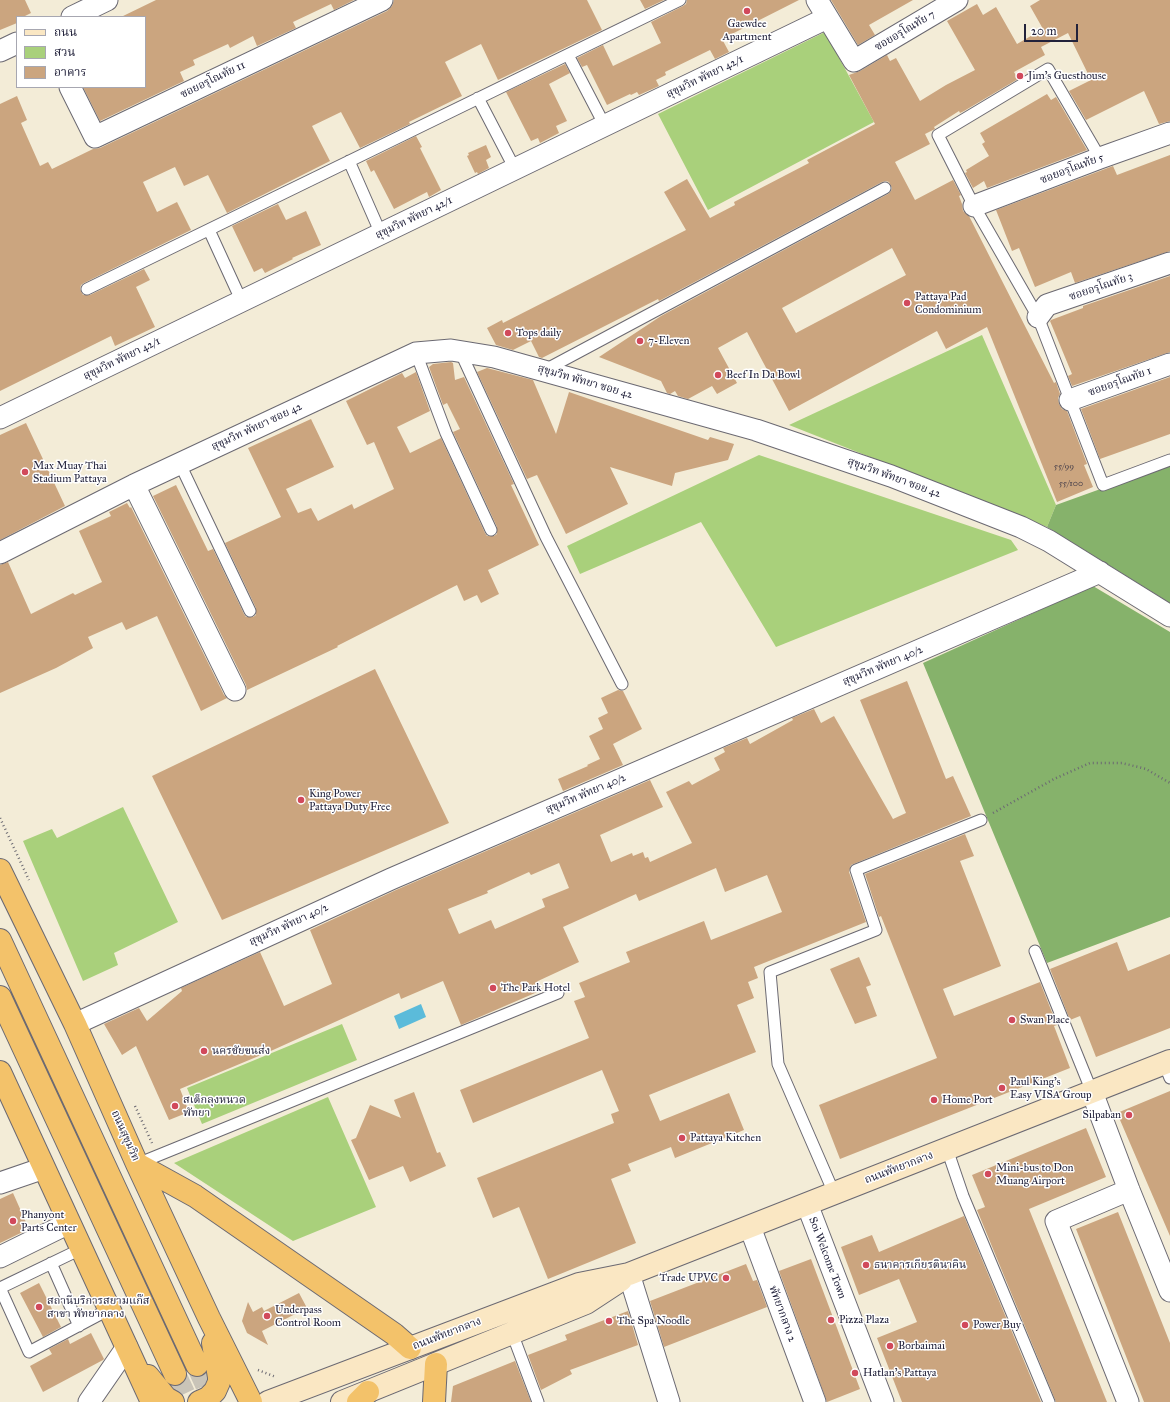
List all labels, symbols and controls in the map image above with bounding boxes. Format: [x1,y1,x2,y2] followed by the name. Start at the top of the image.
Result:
[742,6,752,16] marker: Gaewdee Apartment
[873,8,937,54] street label: ซอยอรุโณทัย 7
[16,16,146,88] legend
[1026,16,1080,42] scale bar
[722,17,772,43] place label: Gaewdee Apartment
[1031,24,1057,38] text: 20 m
[54,25,77,39] text: ถนน
[54,45,75,59] text: สวน
[665,53,745,101] street label: สุขุมวิท พัทยา 42/1
[178,59,248,101] street label: ซอยอรุโณทัย 11
[54,65,86,79] text: อาคาร
[1028,69,1106,83] place label: Jim's Guesthouse
[1015,71,1025,81] marker: Jim's Guesthouse
[1038,151,1106,187] street label: ซอยอรุโณทัย 5
[374,194,454,242] street label: สุขุมวิท พัทยา 42/1
[1068,270,1134,304] street label: ซอยอรุโณทัย 3
[915,290,981,316] place label: Pattaya Pad Condominium
[902,298,912,308] marker: Pattaya Pad Condominium
[516,326,561,340] place label: Tops daily
[503,328,513,338] marker: Tops daily
[648,334,689,348] place label: 7-Eleven
[82,335,162,383] street label: สุขุมวิท พัทยา 42/1
[635,336,645,346] marker: 7-Eleven
[536,362,634,402] street label: สุขุมวิท พัทยา ซอย 42
[1087,364,1153,400] street label: ซอยอรุโณทัย 1
[726,368,800,382] place label: Beef In Da Bowl
[713,370,723,380] marker: Beef In Da Bowl
[210,400,304,454] street label: สุขุมวิท พัทยา ซอย 42
[846,455,942,501] street label: สุขุมวิท พัทยา ซอย 42
[33,459,107,485] place label: Max Muay Thai Stadium Pattaya
[1054,462,1074,472] house number: 55/99
[20,467,30,477] marker: Max Muay Thai Stadium Pattaya
[1059,479,1083,489] house number: 55/100
[841,643,925,689] street label: สุขุมวิท พัทยา 40/2
[544,771,628,817] street label: สุขุมวิท พัทยา 40/2
[309,787,390,813] place label: King Power Pattaya Duty Free
[296,795,306,805] marker: King Power Pattaya Duty Free
[247,901,331,949] street label: สุขุมวิท พัทยา 40/2
[501,981,570,995] place label: The Park Hotel
[488,983,498,993] marker: The Park Hotel
[1020,1013,1070,1027] place label: Swan Place
[1007,1015,1017,1025] marker: Swan Place
[212,1044,270,1058] place label: นครชัยขนส่ง
[199,1046,209,1056] marker: นครชัยขนส่ง
[1010,1075,1092,1101] place label: Paul King's Easy VISA Group
[997,1083,1007,1093] marker: Paul King's Easy VISA Group
[183,1093,246,1119] place label: สเต็กลุงหนวด พัทยา
[942,1093,993,1107] place label: Home Port
[929,1095,939,1105] marker: Home Port
[170,1101,180,1111] marker: สเต็กลุงหนวด พัทยา
[1083,1108,1121,1122] place label: Silpaban
[108,1109,142,1163] street label: ถนนสุขุมวิท
[1124,1110,1134,1120] marker: Silpaban
[690,1131,761,1145] place label: Pattaya Kitchen
[677,1133,687,1143] marker: Pattaya Kitchen
[863,1149,935,1187] street label: ถนนพัทยากลาง
[996,1161,1074,1187] place label: Mini-bus to Don Muang Airport
[983,1169,993,1179] marker: Mini-bus to Don Muang Airport
[21,1208,77,1234] place label: Phanyont Parts Center
[805,1215,849,1301] street label: Soi Welcome Town
[8,1216,18,1226] marker: Phanyont Parts Center
[874,1258,966,1272] place label: ธนาคารเกียรตินาคิน
[861,1260,871,1270] marker: ธนาคารเกียรตินาคิน
[660,1271,718,1285] place label: Trade UPVC
[721,1273,731,1283] marker: Trade UPVC
[766,1284,798,1344] street label: พัทยากลาง 2
[47,1294,150,1320] place label: สถานีบริการสยามแก๊ส สาขา พัทยากลาง
[34,1302,44,1312] marker: สถานีบริการสยามแก๊ส สาขา พัทยากลาง
[275,1303,341,1329] place label: Underpass Control Room
[262,1311,272,1321] marker: Underpass Control Room
[839,1313,889,1327] place label: Pizza Plaza
[617,1314,690,1328] place label: The Spa Noodle
[411,1315,483,1353] street label: ถนนพัทยากลาง
[826,1315,836,1325] marker: Pizza Plaza
[604,1316,614,1326] marker: The Spa Noodle
[973,1318,1021,1332] place label: Power Buy
[960,1320,970,1330] marker: Power Buy
[898,1339,945,1353] place label: Borbaimai
[885,1341,895,1351] marker: Borbaimai
[863,1366,936,1380] place label: Hatlan's Pattaya
[850,1368,860,1378] marker: Hatlan's Pattaya

